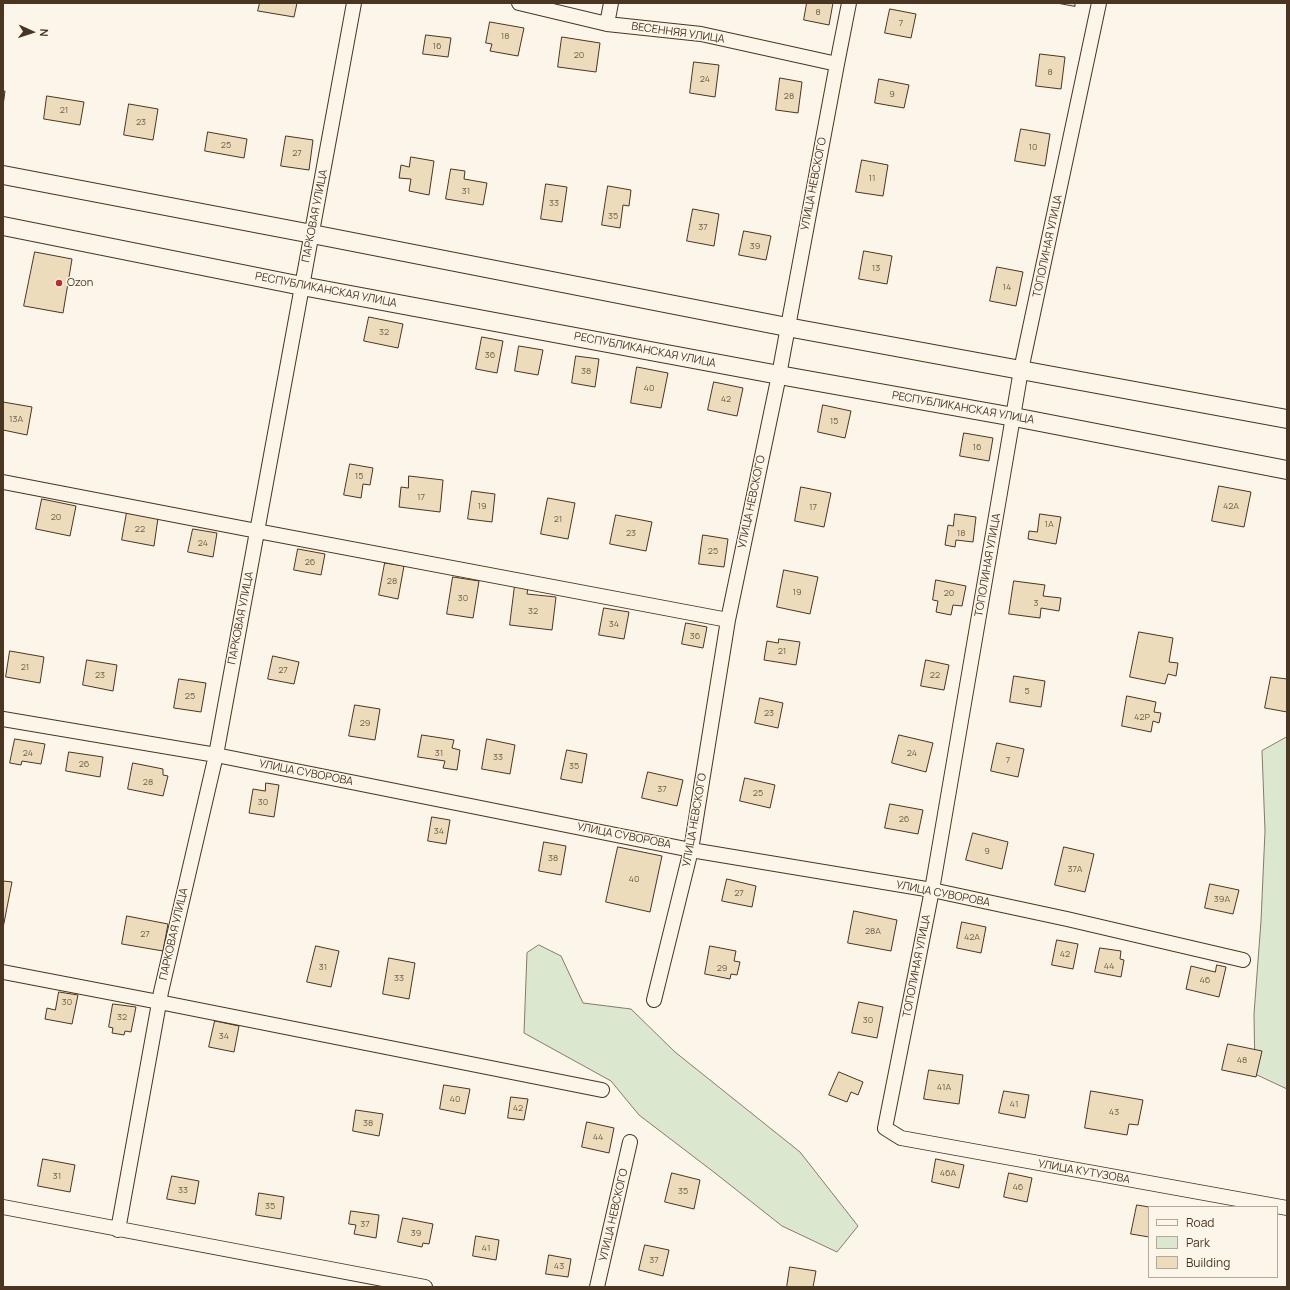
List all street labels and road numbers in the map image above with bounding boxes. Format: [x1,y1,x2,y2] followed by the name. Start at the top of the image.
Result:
[630,20,726,46] street label: ВЕСЕННЯЯ УЛИЦА
[798,136,830,232] street label: УЛИЦА НЕВСКОГО
[300,168,330,264] street label: ПАРКОВАЯ УЛИЦА
[1031,193,1065,299] street label: ТОПОЛИНАЯ УЛИЦА
[254,270,398,310] street label: РЕСПУБЛИКАНСКАЯ УЛИЦА
[573,330,717,370] street label: РЕСПУБЛИКАНСКАЯ УЛИЦА
[891,389,1035,427] street label: РЕСПУБЛИКАНСКАЯ УЛИЦА
[736,454,768,550] street label: УЛИЦА НЕВСКОГО
[972,512,1004,618] street label: ТОПОЛИНАЯ УЛИЦА
[226,570,256,666] street label: ПАРКОВАЯ УЛИЦА
[258,757,354,789] street label: УЛИЦА СУВОРОВА
[680,772,710,868] street label: УЛИЦА НЕВСКОГО
[576,820,672,852] street label: УЛИЦА СУВОРОВА
[895,878,991,910] street label: УЛИЦА СУВОРОВА
[157,887,191,981] street label: ПАРКОВАЯ УЛИЦА
[901,913,933,1019] street label: ТОПОЛИНАЯ УЛИЦА
[1037,1157,1131,1187] street label: УЛИЦА КУТУЗОВА
[597,1167,631,1263] street label: УЛИЦА НЕВСКОГО

